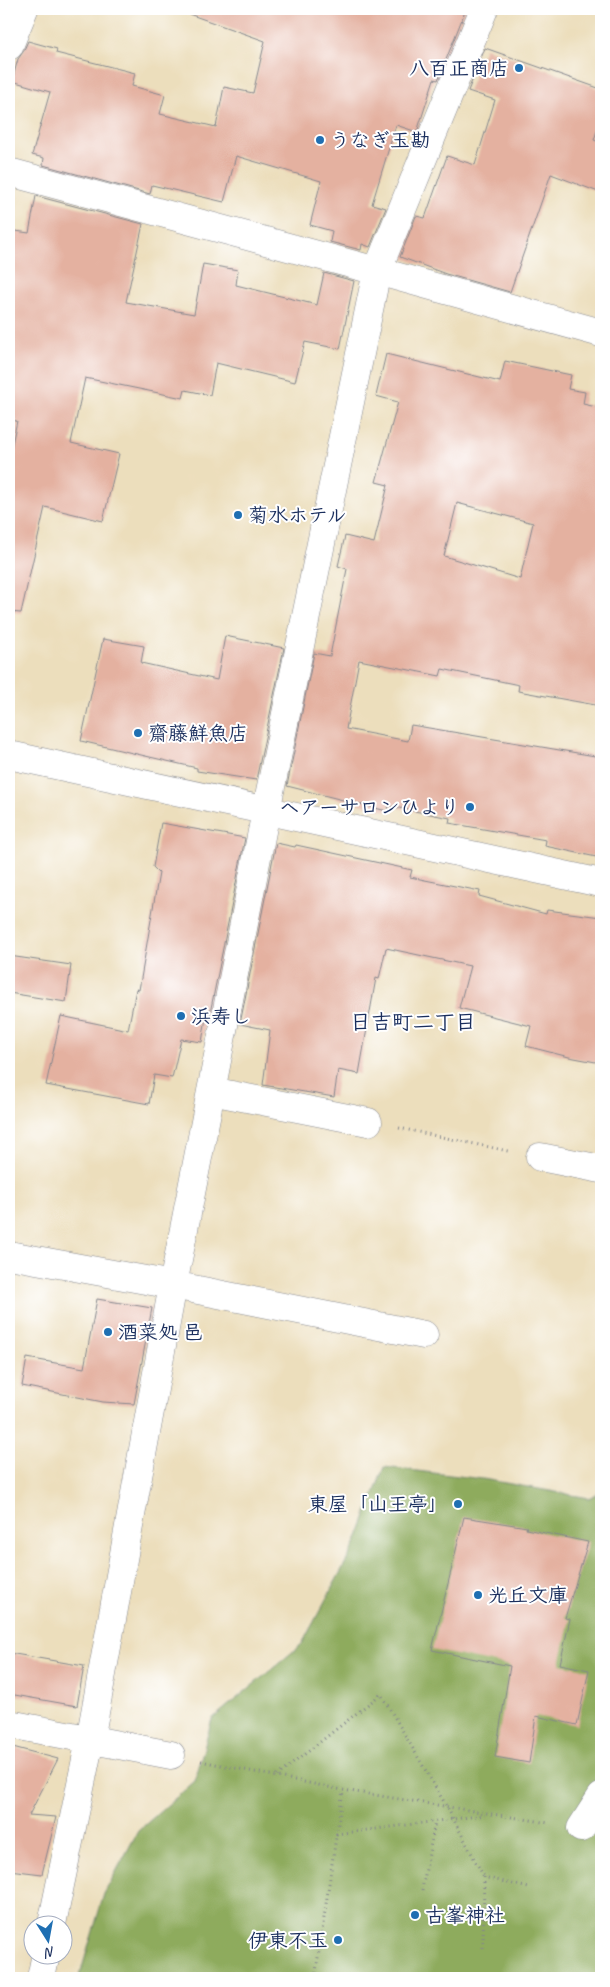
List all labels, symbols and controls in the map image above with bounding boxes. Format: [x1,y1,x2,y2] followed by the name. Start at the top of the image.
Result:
[409,56,509,81] place label: 八百正商店
[513,62,525,74] marker: 八百正商店
[330,128,430,153] place label: うなぎ玉勘
[314,134,326,146] marker: うなぎ玉勘
[248,503,347,528] place label: 菊水ホテル
[232,509,244,521] marker: 菊水ホテル
[148,721,248,746] place label: 齋藤鮮魚店
[132,727,144,739] marker: 齋藤鮮魚店
[280,795,460,820] place label: ヘアーサロンひより
[464,801,476,813] marker: ヘアーサロンひより
[191,1004,251,1029] place label: 浜寿し
[350,1009,476,1035] district label: 日吉町二丁目
[175,1010,187,1022] marker: 浜寿し
[118,1320,203,1345] place label: 酒菜処 邑
[102,1326,114,1338] marker: 酒菜処 邑
[308,1492,448,1517] place label: 東屋「山王亭」
[452,1498,464,1510] marker: 東屋「山王亭」
[488,1583,568,1608] place label: 光丘文庫
[472,1589,484,1601] marker: 光丘文庫
[425,1903,505,1928] place label: 古峯神社
[409,1909,421,1921] marker: 古峯神社
[22,1914,72,1964] north arrow
[248,1928,328,1953] place label: 伊東不玉
[332,1934,344,1946] marker: 伊東不玉
[42,1943,56,1962] text: N

